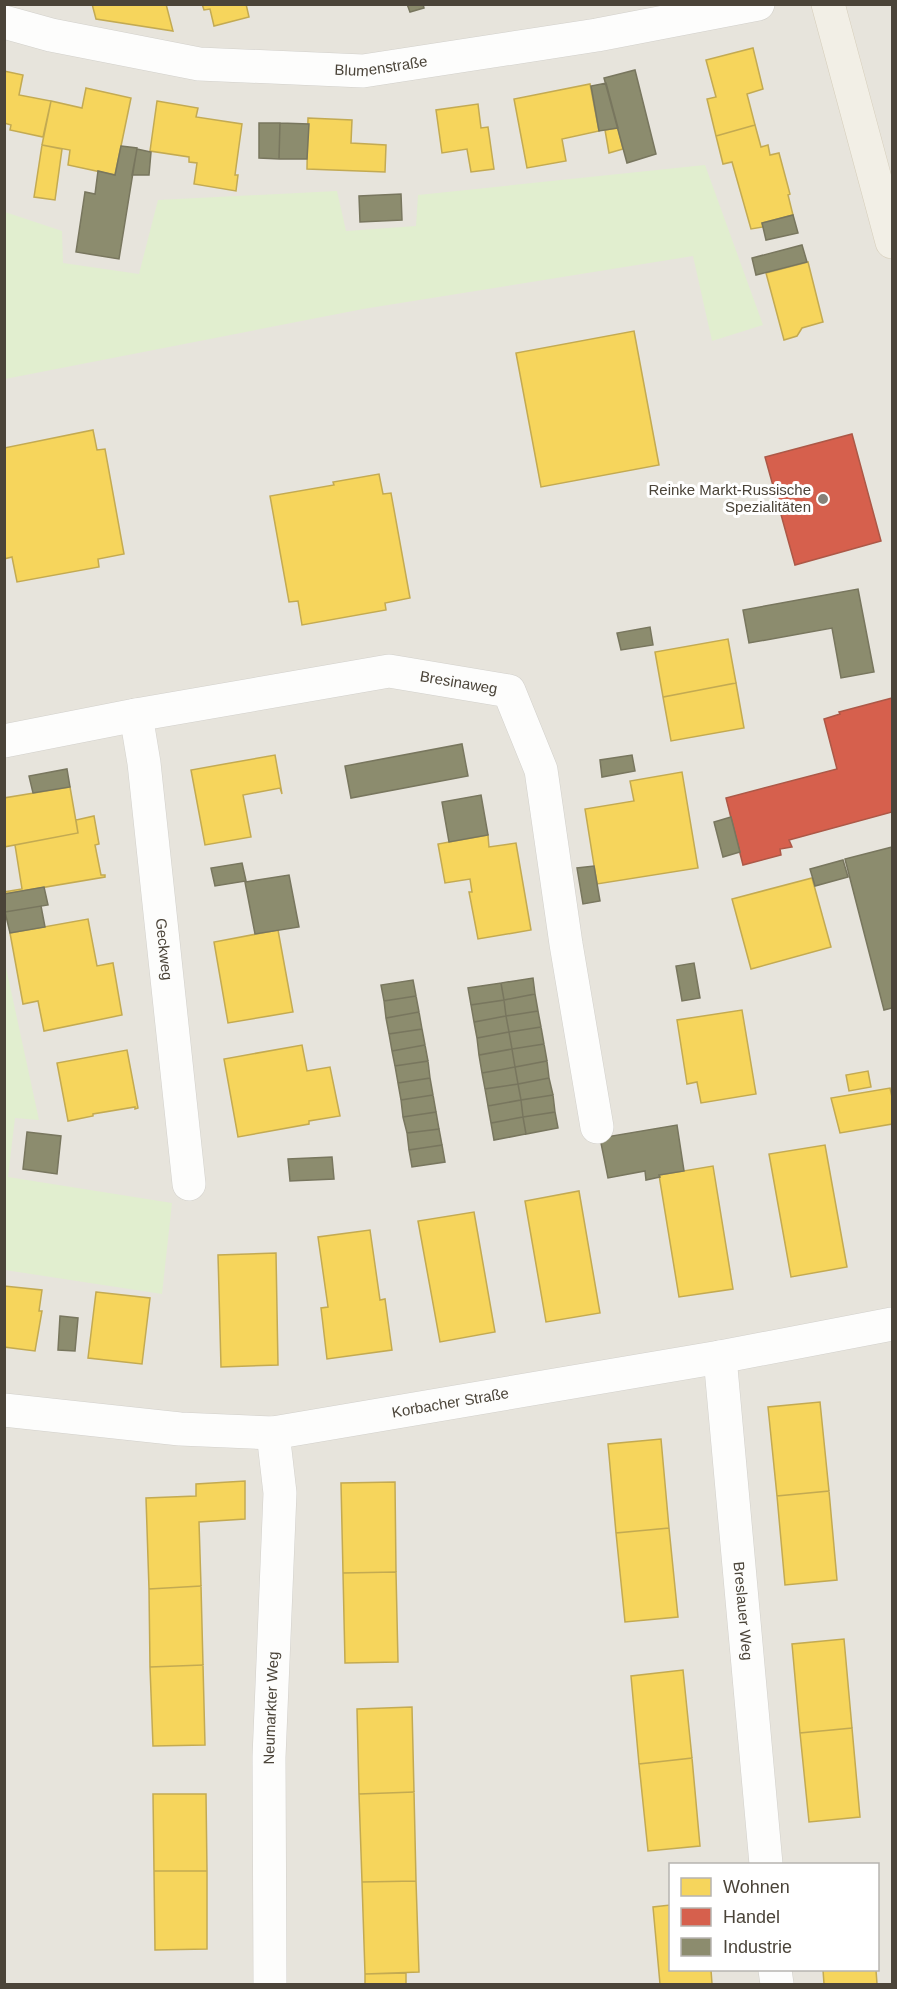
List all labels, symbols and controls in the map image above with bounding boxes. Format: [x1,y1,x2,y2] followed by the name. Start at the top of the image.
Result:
[334,52,428,79] street label: Blumenstraße
[648,481,811,515] place label: Reinke Markt-Russische Spezialitäten
[816,492,830,506] marker: Reinke Markt-Russische Spezialitäten
[419,667,499,697] street label: Bresinaweg
[153,917,176,981] street label: Geckweg
[390,1384,510,1421] street label: Korbacher Straße
[731,1561,756,1661] street label: Breslauer Weg
[260,1651,281,1765] street label: Neumarkter Weg
[669,1863,879,1971] legend
[723,1877,790,1897] text: Wohnen
[723,1907,780,1927] text: Handel
[723,1937,792,1957] text: Industrie

